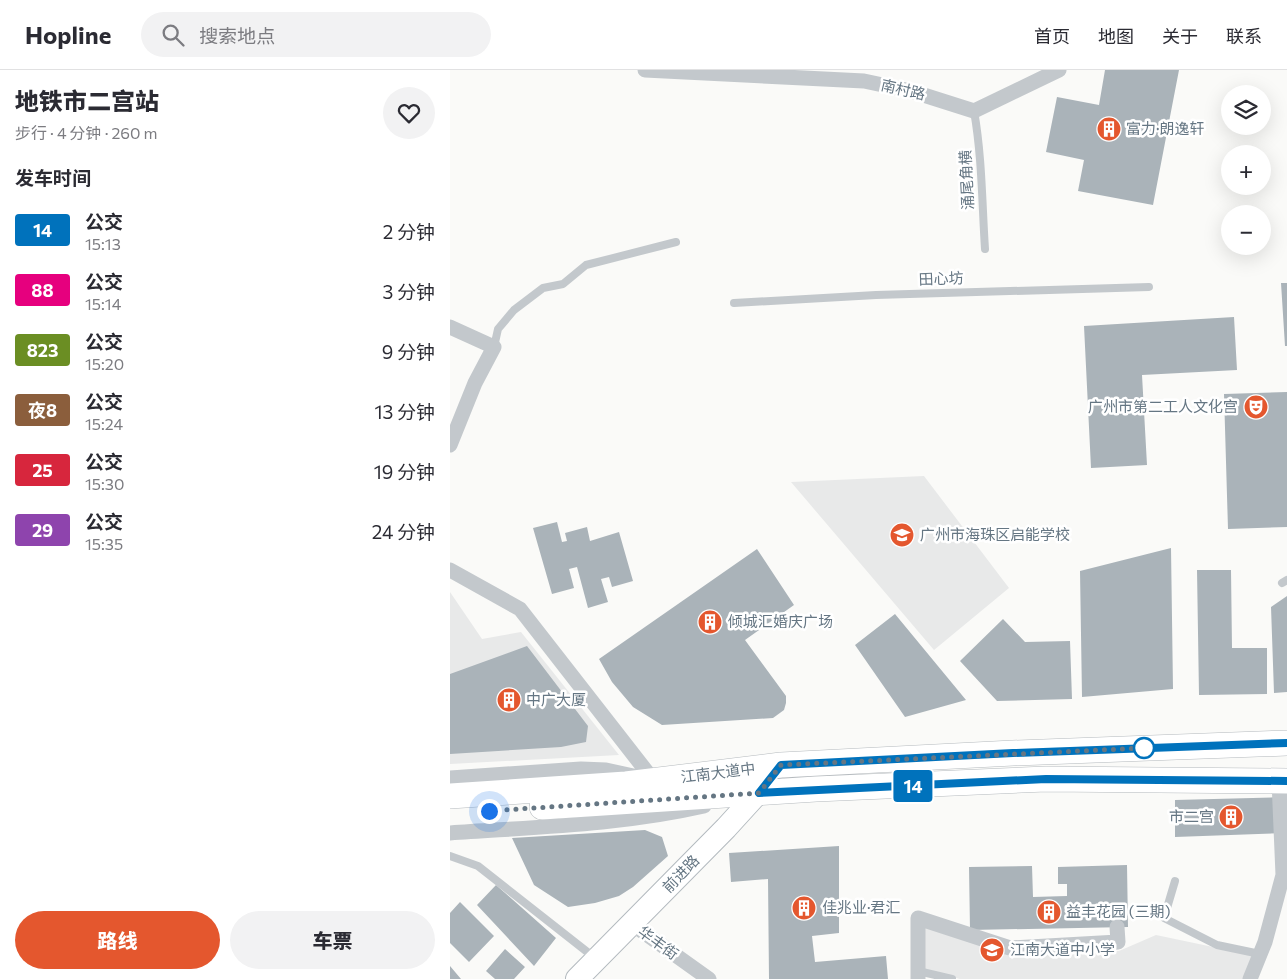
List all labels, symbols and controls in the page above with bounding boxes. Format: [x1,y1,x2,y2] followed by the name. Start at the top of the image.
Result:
[141,12,491,57] search box
[25,20,111,49] text: Hopline
[159,21,187,49] icon: search
[199,24,275,47] text: 搜索地点
[1034,25,1070,47] text: 首页
[1098,25,1134,47] text: 地图
[1162,25,1198,47] text: 关于
[1226,25,1262,47] text: 联系
[879,75,927,103] street label: 南村路
[1221,85,1271,255] map controls
[1221,85,1271,135] button: layers
[15,86,159,115] text: 地铁市二宫站
[383,87,435,139] button: heart
[1096,116,1122,142] building icon: 富力·朗逸轩
[1126,119,1205,137] place label: 富力·朗逸轩
[15,123,157,142] text: 步行 · 4 分钟 · 260 m
[1221,145,1271,195] button: +
[955,150,977,210] street label: 涌尾角横
[15,166,91,189] text: 发车时间
[1221,205,1271,255] button: −
[85,210,123,233] text: 公交
[33,219,52,241] text: 14
[383,220,435,243] text: 2 分钟
[85,234,121,253] text: 15:13
[918,268,964,288] street label: 田心坊
[85,270,123,293] text: 公交
[31,279,54,301] text: 88
[383,280,435,303] text: 3 分钟
[85,294,121,313] text: 15:14
[85,330,123,353] text: 公交
[27,339,58,361] text: 823
[382,340,435,363] text: 9 分钟
[85,354,124,373] text: 15:20
[85,390,123,413] text: 公交
[1243,394,1269,420] theatre icon: 广州市第二工人文化宫
[1088,397,1238,415] place label: 广州市第二工人文化宫
[28,399,57,421] text: 夜8
[374,400,435,423] text: 13 分钟
[85,414,123,433] text: 15:24
[85,450,123,473] text: 公交
[32,459,53,481] text: 25
[374,460,435,483] text: 19 分钟
[85,474,124,493] text: 15:30
[85,510,123,533] text: 公交
[32,519,53,541] text: 29
[372,520,435,543] text: 24 分钟
[889,522,915,548] school or university icon: 广州市海珠区启能学校
[920,525,1070,543] place label: 广州市海珠区启能学校
[85,534,123,553] text: 15:35
[697,609,723,635] building icon: 倾城汇婚庆广场
[728,612,833,630] place label: 倾城汇婚庆广场
[496,687,522,713] building icon: 中广大厦
[526,690,586,708] place label: 中广大厦
[1133,737,1155,759] unlabelled marker
[680,759,756,786] street label: 江南大道中
[890,770,936,802] line badge: 14
[903,775,923,797] text: 14
[477,799,502,824] your location
[1218,804,1244,830] building icon: 市二宫
[1169,807,1214,825] place label: 市二宫
[658,851,702,896] street label: 前进路
[791,895,817,921] building icon: 佳兆业·君汇
[822,898,901,916] place label: 佳兆业·君汇
[1036,899,1062,925] building icon: 益丰花园 (三期)
[1066,902,1170,920] place label: 益丰花园 (三期)
[15,911,220,969] button: 路线
[230,911,435,969] button: 车票
[635,922,682,963] street label: 华丰街
[979,937,1005,963] school or university icon: 江南大道中小学
[1010,940,1115,958] place label: 江南大道中小学

